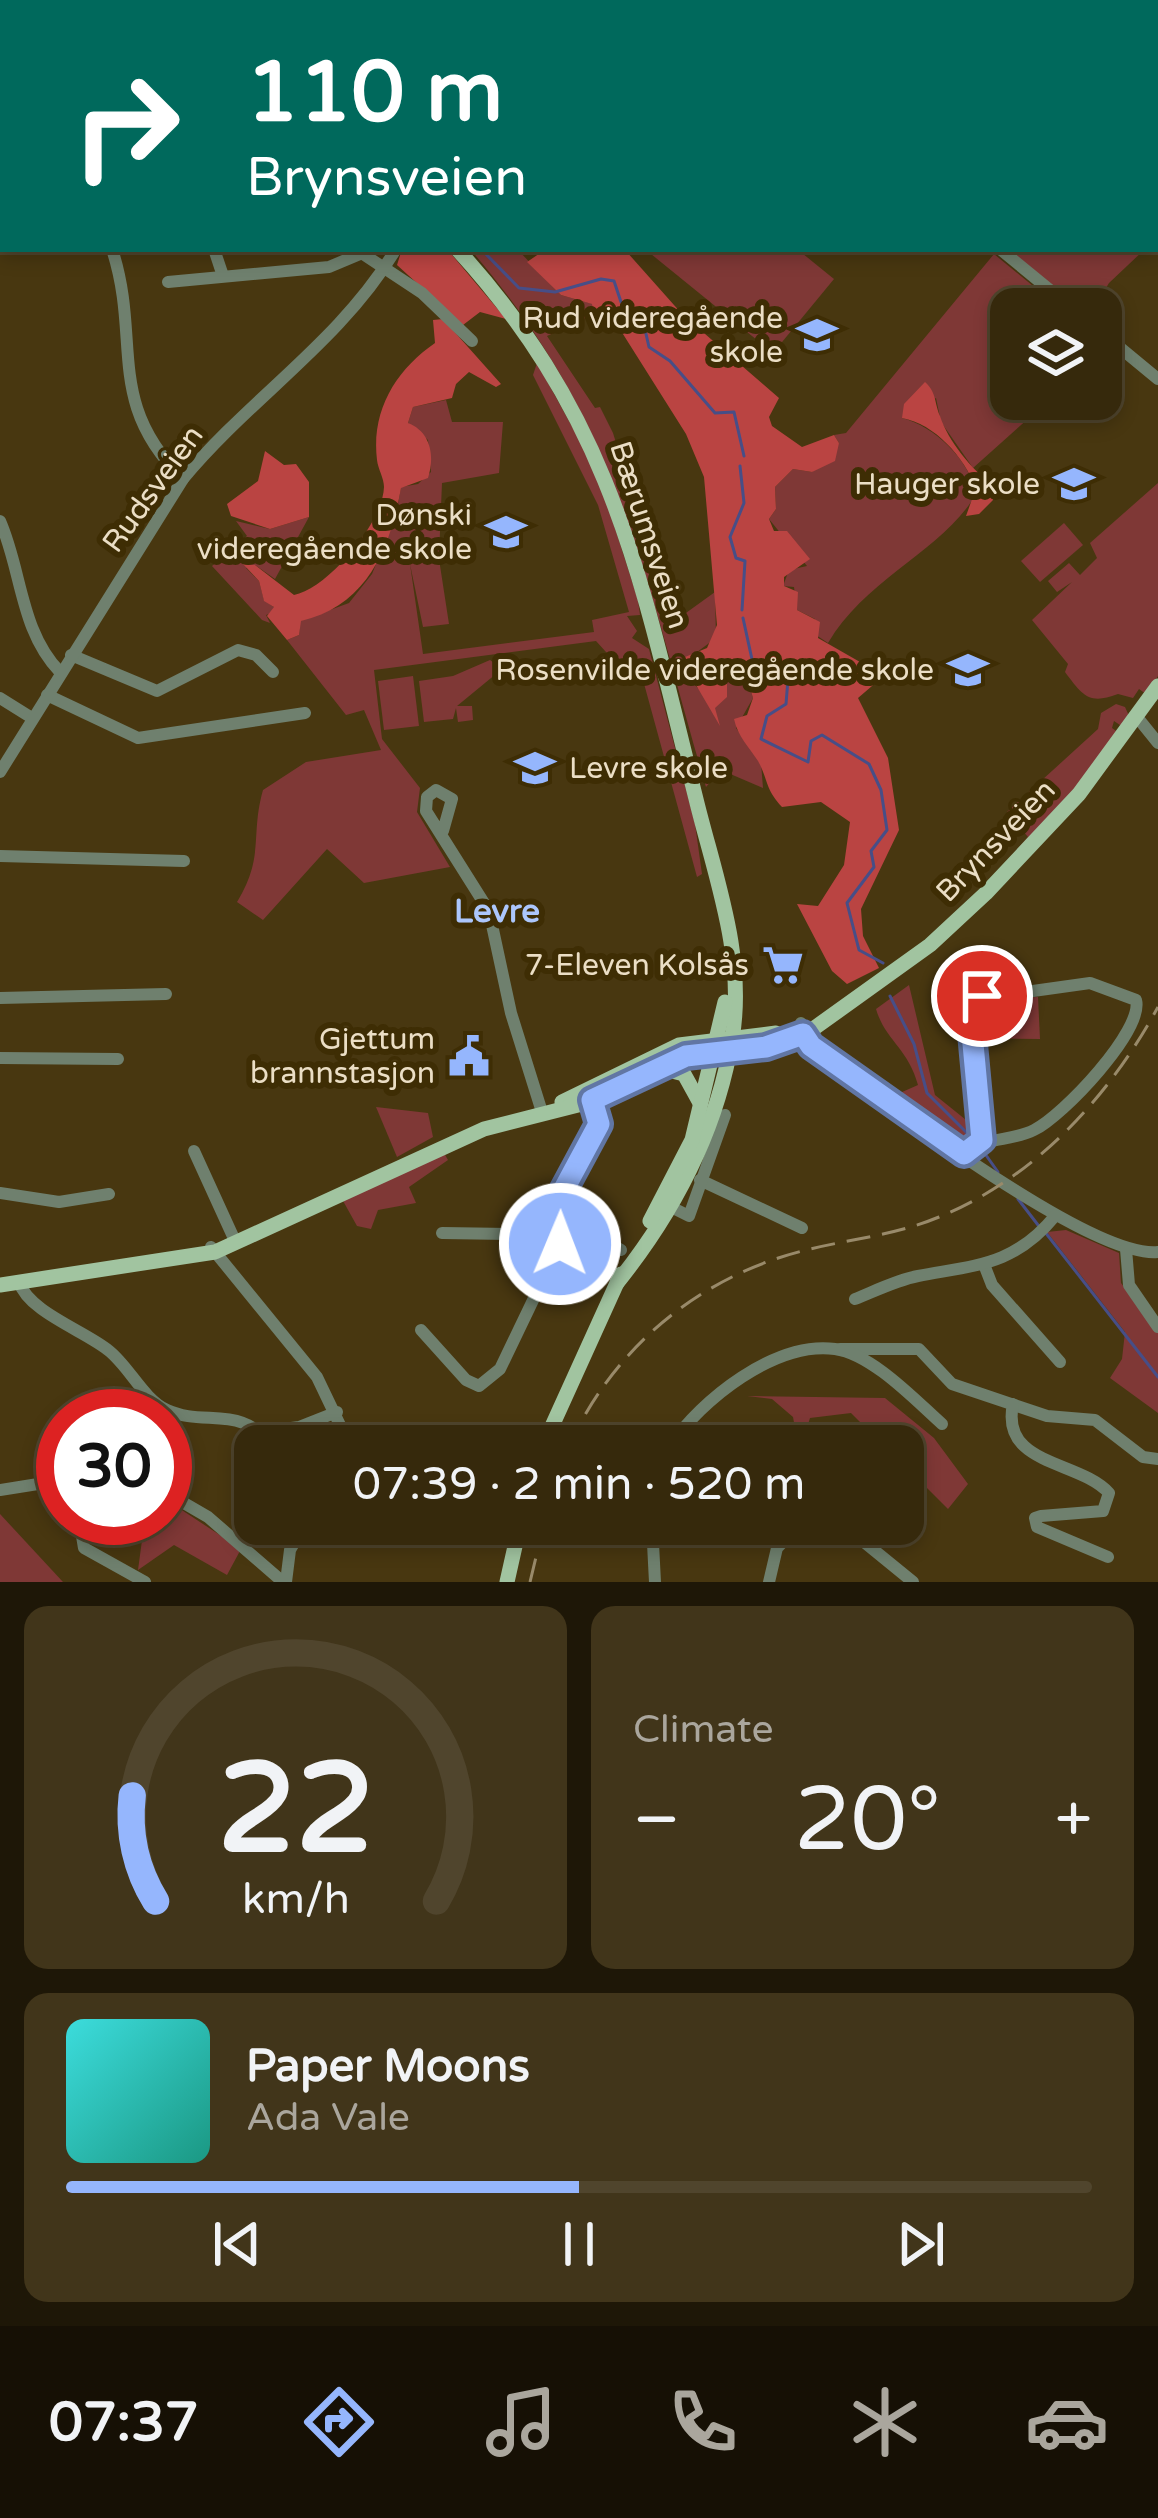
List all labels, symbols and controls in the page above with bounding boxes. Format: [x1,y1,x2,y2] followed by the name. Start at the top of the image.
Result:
[246,43,503,144] text: 110 m
[48,48,204,204] icon: right
[246,145,527,210] text: Brynsveien
[990,288,1122,420] map controls
[990,288,1122,420] button: layers
[522,300,783,371] place label: Rud videregående skole
[794,312,840,358] school or university icon: Rud videregående skole
[94,418,212,560] street label: Rudsveien
[601,437,697,633] street label: Bærumsveien
[1051,461,1097,507] school or university icon: Hauger skole
[854,466,1040,503] place label: Hauger skole
[197,497,472,568] place label: Dønski videregående skole
[483,509,529,555] school or university icon: Dønski videregående skole
[945,647,991,693] school or university icon: Rosenvilde videregående skole
[495,652,934,689] place label: Rosenvilde videregående skole
[512,745,558,791] school or university icon: Levre skole
[569,750,728,787] place label: Levre skole
[928,772,1064,910] street label: Brynsveien
[454,892,540,931] district label: Levre
[760,942,806,988] supermarket icon: 7-Eleven Kolsås
[931,945,1033,1047] pin
[525,947,749,984] place label: 7-Eleven Kolsås
[949,963,1015,1029] icon: arrive
[250,1021,435,1092] place label: Gjettum brannstasjon
[446,1033,492,1079] public building icon: Gjettum brannstasjon
[497,1181,623,1307] position arrow
[36,1389,192,1545] speed limit sign: 30
[353,1458,805,1512] text: 07:39 · 2 min · 520 m
[633,1706,773,1753] text: Climate
[217,1735,374,1886] text: 22
[794,1766,941,1875] text: 20°
[633,1780,680,1860] text: −
[1055,1780,1092,1860] text: +
[242,1873,349,1924] text: km/h
[246,2040,530,2094] text: Paper Moons
[246,2094,410,2141] text: Ada Vale
[204,2211,270,2277] icon: previous
[546,2211,612,2277] icon: pause
[888,2211,954,2277] icon: next
[297,2380,381,2464] icon: directions
[479,2380,563,2464] icon: music
[661,2380,745,2464] icon: phone
[843,2380,927,2464] icon: climate
[1025,2380,1109,2464] icon: car
[49,2390,199,2455] text: 07:37

